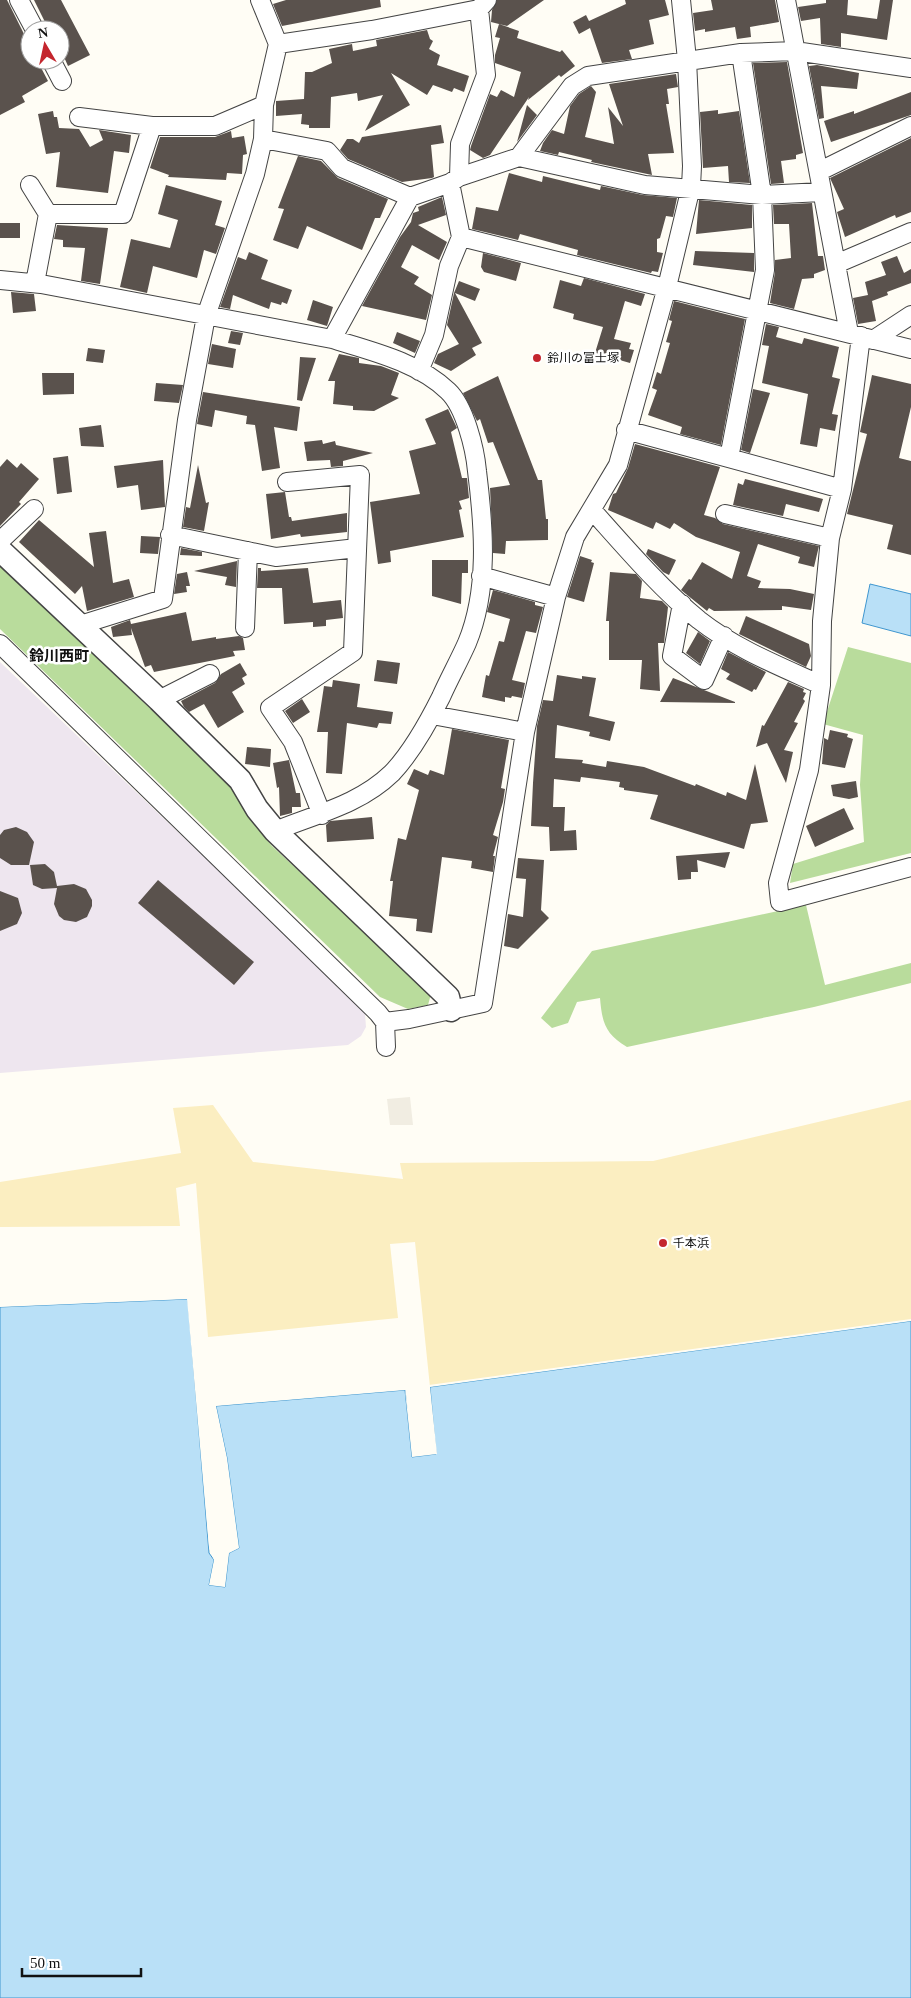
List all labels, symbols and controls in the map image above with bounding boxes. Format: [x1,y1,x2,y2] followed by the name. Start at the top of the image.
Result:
[20,20,70,70] north arrow
[37,24,49,41] text: N
[547,351,619,365] place label: 鈴川の富士塚
[531,352,543,364] marker: 鈴川の富士塚
[29,648,89,664] district label: 鈴川西町
[673,1236,709,1250] place label: 千本浜
[657,1237,669,1249] marker: 千本浜
[22,1946,141,1978] scale bar
[30,1955,61,1971] text: 50 m

